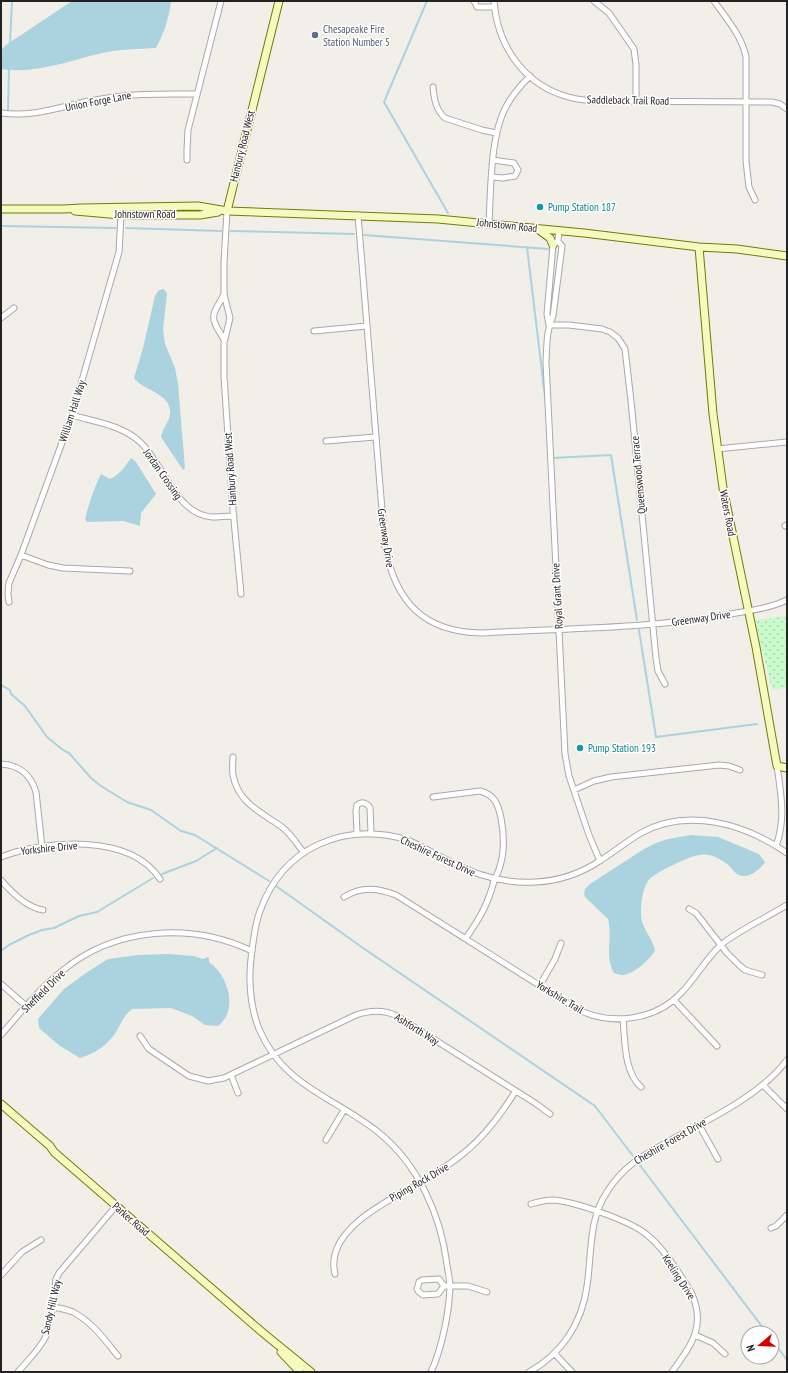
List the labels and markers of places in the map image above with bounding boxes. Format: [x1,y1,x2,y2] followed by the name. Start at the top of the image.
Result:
[323,22,390,49] place label: Chesapeake Fire Station Number 5
[310,30,320,40] marker: Chesapeake Fire Station Number 5
[548,200,616,214] place label: Pump Station 187
[535,202,545,212] marker: Pump Station 187
[588,741,656,755] place label: Pump Station 193
[575,743,585,753] marker: Pump Station 193

